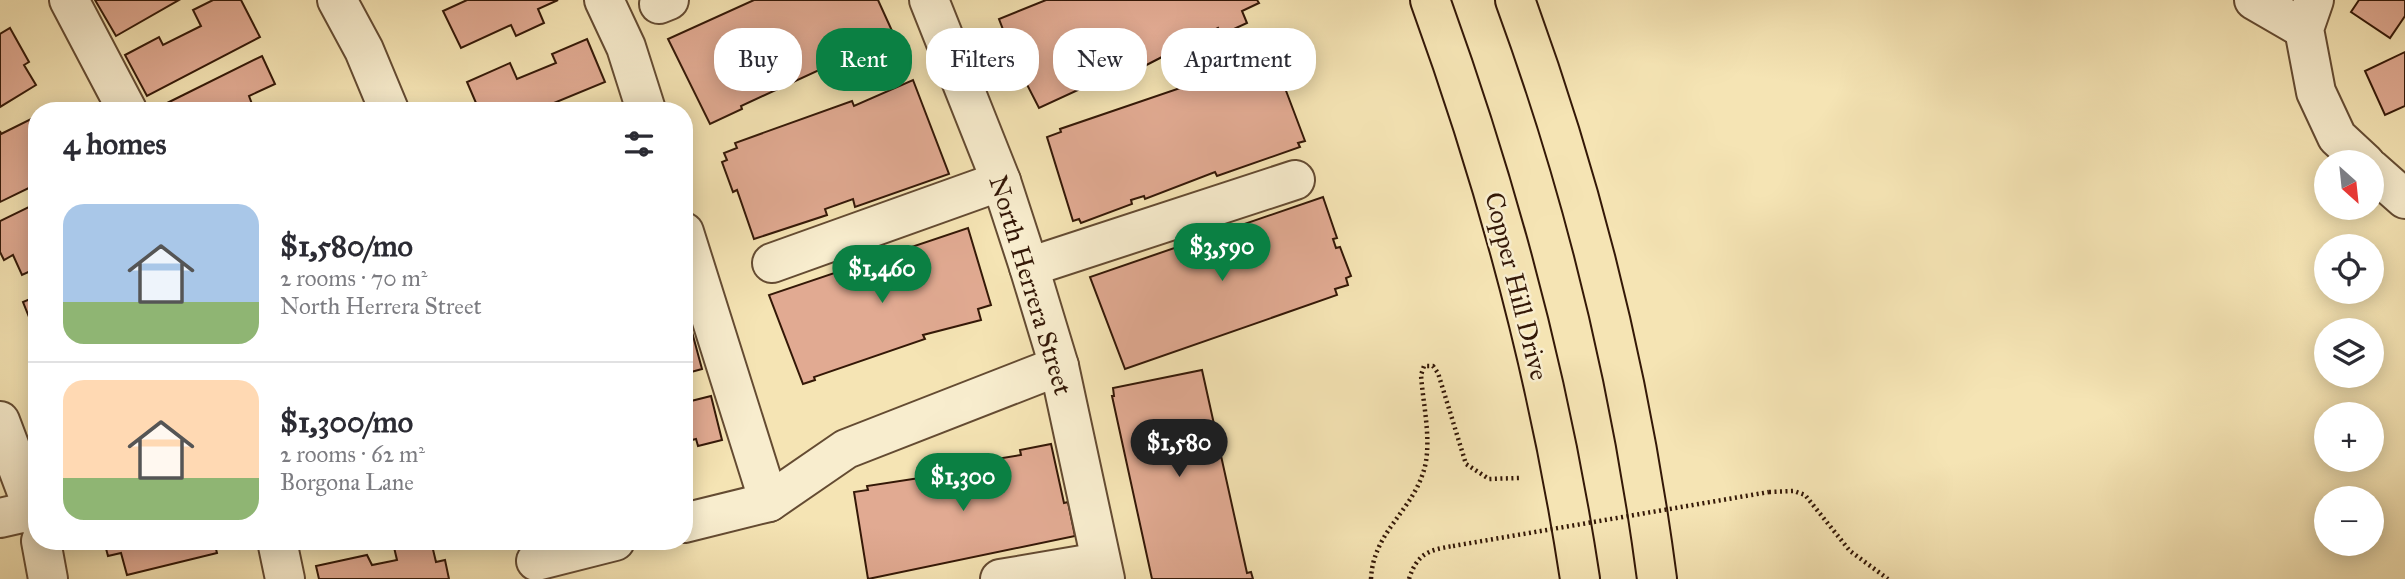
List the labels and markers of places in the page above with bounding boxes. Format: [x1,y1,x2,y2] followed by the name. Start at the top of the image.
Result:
[1165,224,1279,283] pin: $3,590
[825,246,939,305] pin: $1,460
[1122,420,1236,479] pin: $1,580
[906,454,1020,513] pin: $1,300

